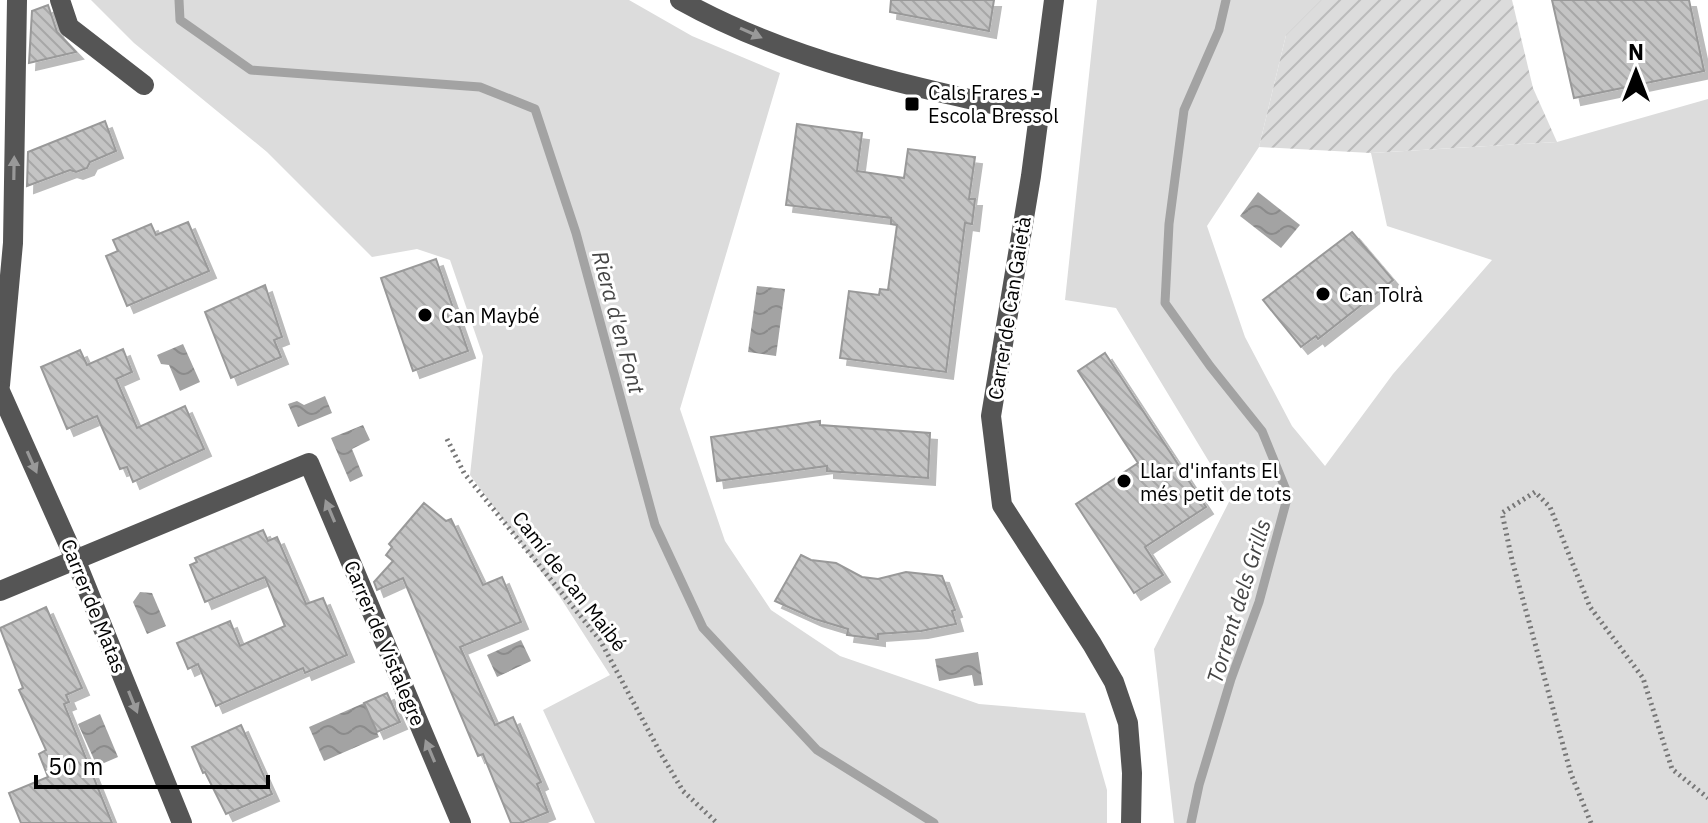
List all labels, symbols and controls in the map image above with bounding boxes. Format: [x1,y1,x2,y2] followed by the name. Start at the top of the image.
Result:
[739,26,763,40] one-way arrow
[1596,32,1676,112] north arrow
[1628,37,1644,66] text: N
[928,79,1059,129] place label: Cals Frares - Escola Bressol
[903,95,921,113] marker: Cals Frares - Escola Bressol
[8,155,21,180] one-way arrow
[981,214,1037,402] street label: Carrer de Can Gaietà
[586,248,652,397] water label: Riera d'en Font
[1339,281,1423,308] place label: Can Tolrà
[1314,285,1332,303] marker: Can Tolrà
[441,302,540,329] place label: Can Maybé
[416,306,434,324] marker: Can Maybé
[25,451,39,474] one-way arrow
[1140,457,1291,507] place label: Llar d'infants El més petit de tots
[1115,472,1133,490] marker: Llar d'infants El més petit de tots
[323,500,336,523] one-way arrow
[507,505,633,657] street label: Camí de Can Maibé
[1199,515,1277,687] water label: Torrent dels Grills
[55,535,133,677] street label: Carrer de Matas
[338,556,432,730] street label: Carrer de Vistalegre
[127,690,140,714] one-way arrow
[36,739,268,789] scale bar
[424,739,437,763] one-way arrow
[48,750,103,782] text: 50 m

